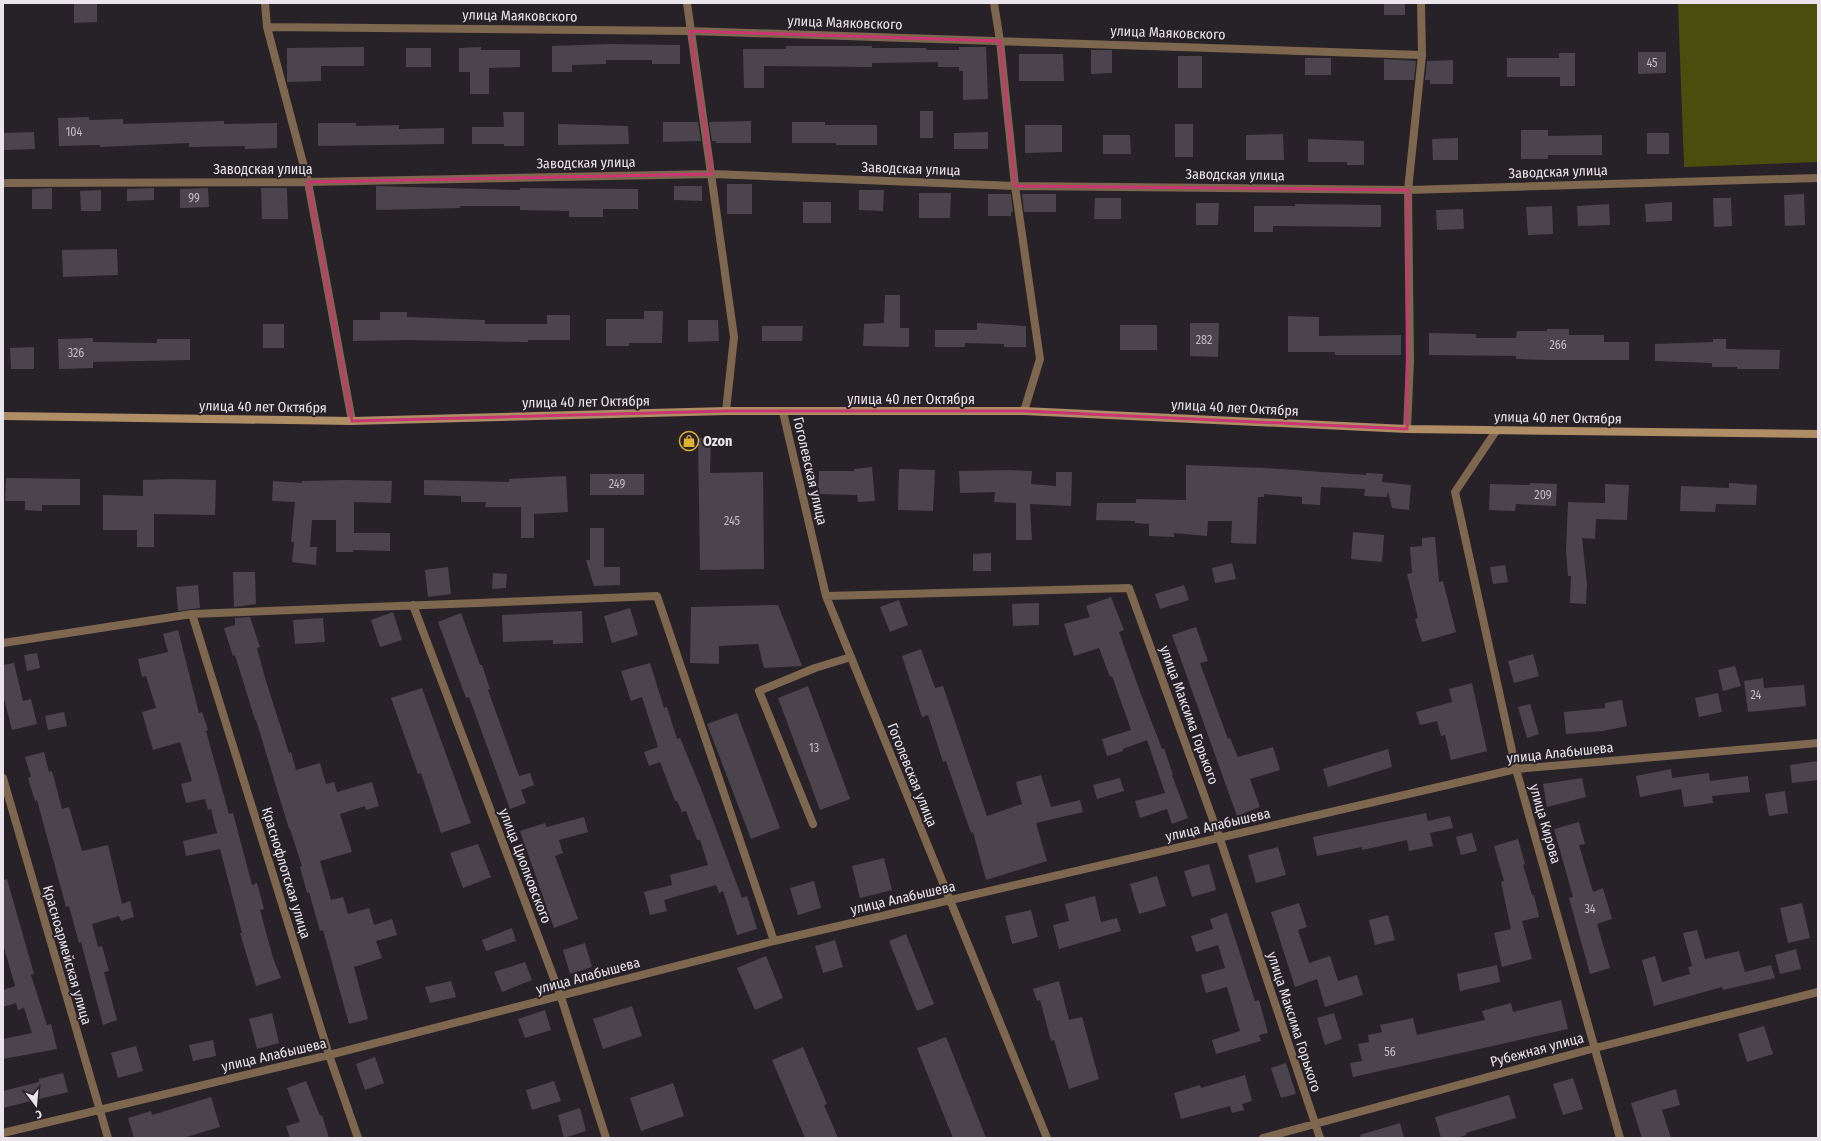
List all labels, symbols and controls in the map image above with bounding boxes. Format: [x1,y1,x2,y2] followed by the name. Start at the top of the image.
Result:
[462,6,578,26] street label: улица Маяковского
[787,12,903,34] street label: улица Маяковского
[1110,22,1226,44] street label: улица Маяковского
[1646,56,1658,70] house number: 45
[66,125,83,139] house number: 104
[536,154,636,172] street label: Заводская улица
[861,159,961,179] street label: Заводская улица
[213,161,313,178] street label: Заводская улица
[1508,162,1608,182] street label: Заводская улица
[1185,166,1285,184] street label: Заводская улица
[188,191,200,205] house number: 99
[1196,333,1212,347] house number: 282
[1549,338,1567,352] house number: 266
[68,346,84,360] house number: 326
[847,391,975,408] street label: улица 40 лет Октября
[522,392,650,412] street label: улица 40 лет Октября
[1171,396,1299,420] street label: улица 40 лет Октября
[199,397,327,417] street label: улица 40 лет Октября
[1494,408,1622,428] street label: улица 40 лет Октября
[789,415,831,527] street label: Гоголевская улица
[678,430,700,452] shop icon: Ozon
[703,433,732,450] place label: Ozon
[609,477,625,491] house number: 249
[1534,488,1552,502] house number: 209
[724,514,741,528] house number: 245
[1156,643,1222,787] street label: улица Максима Горького
[1751,688,1762,702] house number: 24
[883,721,941,829] street label: Гоголевская улица
[1506,739,1614,767] street label: улица Алабышева
[809,741,819,755] house number: 13
[1526,782,1564,866] street label: улица Кирова
[258,805,314,941] street label: Краснофлотская улица
[1164,805,1272,845] street label: улица Алабышева
[495,806,555,926] street label: улица Циолковского
[849,878,957,918] street label: улица Алабышева
[39,883,95,1027] street label: Красноармейская улица
[1584,902,1596,916] house number: 34
[1263,950,1325,1094] street label: улица Максима Горького
[534,954,642,998] street label: улица Алабышева
[1488,1029,1586,1071] street label: Рубежная улица
[220,1035,328,1075] street label: улица Алабышева
[1384,1045,1396,1059] house number: 56
[16,1085,56,1125] north arrow
[34,1107,43,1121] text: С

